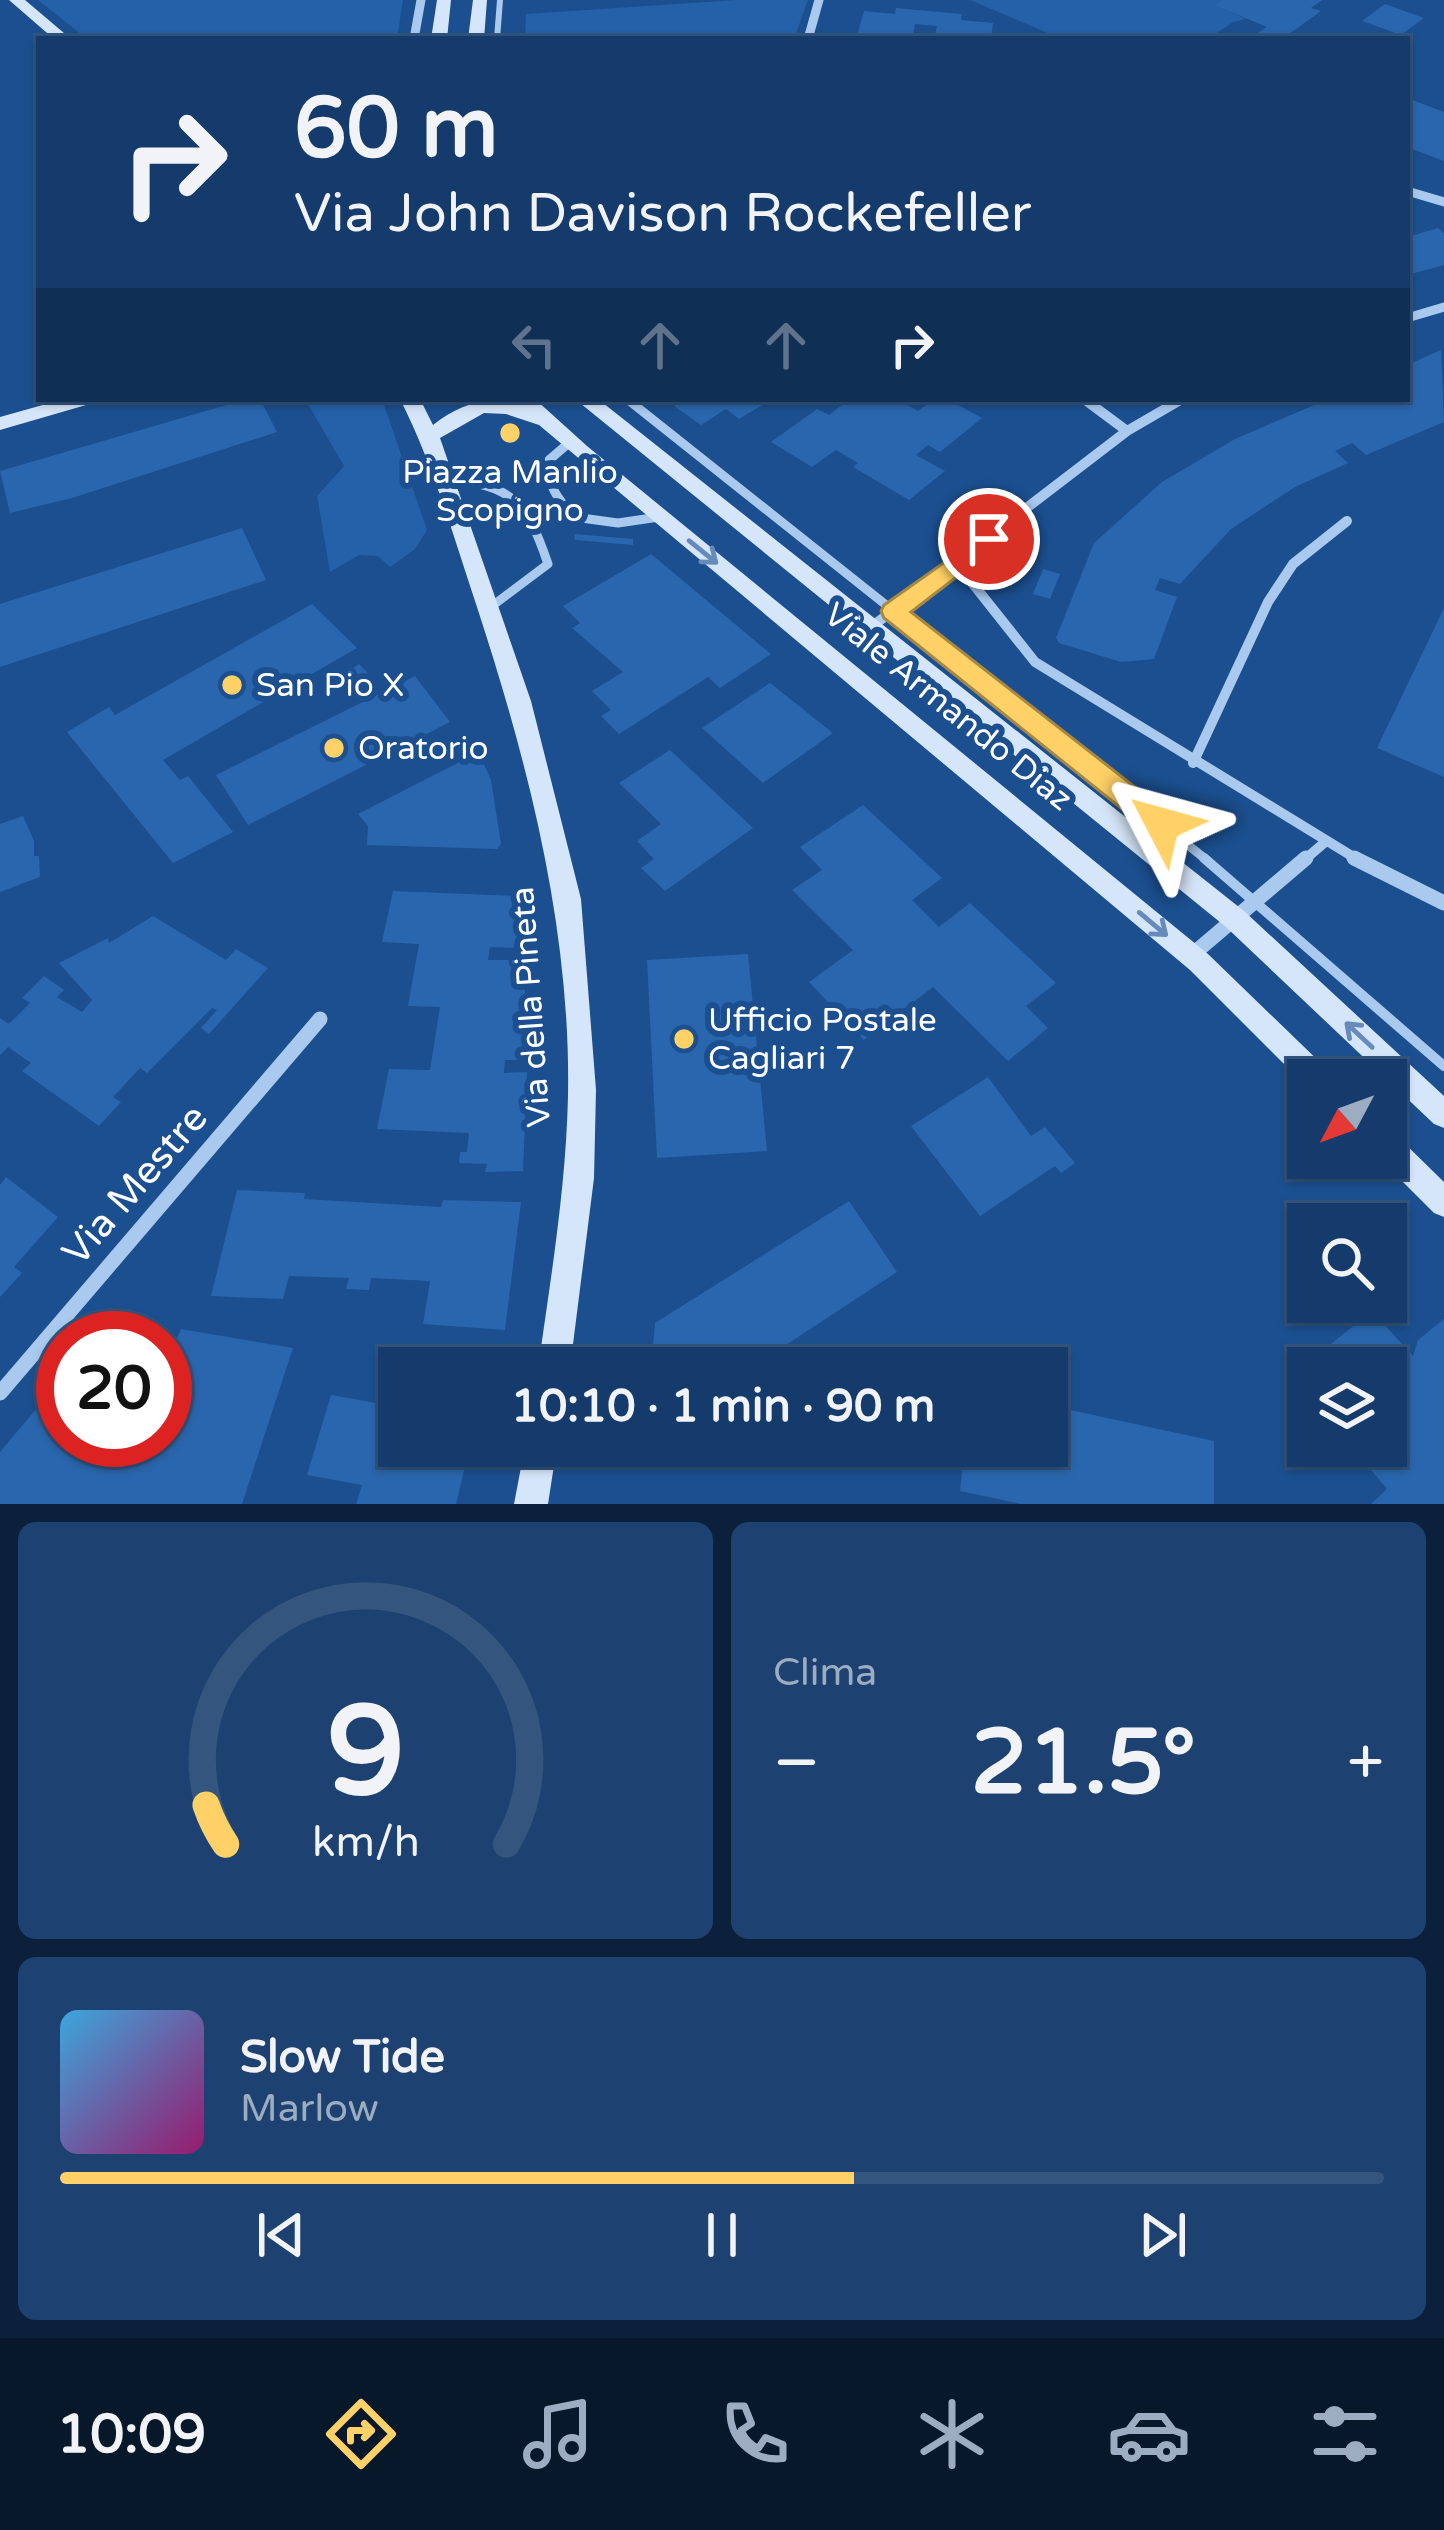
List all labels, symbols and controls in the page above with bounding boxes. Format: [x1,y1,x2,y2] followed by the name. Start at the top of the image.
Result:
[294,79,498,180] text: 60 m
[96,84,252,240] icon: right
[294,181,1032,246] text: Via John Davison Rockefeller
[501,312,567,378] icon: left
[627,312,693,378] icon: ahead
[753,312,819,378] icon: ahead
[879,312,945,378] icon: right
[497,420,523,446] marker: Piazza Manlio Scopigno
[402,453,618,530] place label: Piazza Manlio Scopigno
[938,488,1040,590] pin
[956,506,1022,572] icon: arrive
[687,538,718,565] one-way arrow
[816,595,1080,819] street label: Viale Armando Diaz
[256,666,404,705] place label: San Pio X
[219,672,245,698] marker: San Pio X
[358,729,489,768] place label: Oratorio
[321,735,347,761] marker: Oratorio
[1099,761,1225,887] position arrow
[503,885,559,1129] street label: Via della Pineta
[1137,909,1168,937] one-way arrow
[708,1001,937,1078] place label: Ufficio Postale Cagliari 7
[1344,1022,1374,1049] one-way arrow
[671,1026,697,1052] marker: Ufficio Postale Cagliari 7
[1287,1059,1407,1179] north arrow
[1287,1059,1407,1467] map controls
[52,1095,218,1275] street label: Via Mestre
[1287,1203,1407,1323] button: search
[36,1311,192,1467] speed limit sign: 20
[1287,1347,1407,1467] button: layers
[511,1380,935,1434] text: 10:10 · 1 min · 90 m
[773,1649,877,1696] text: Clima
[326,1678,405,1829] text: 9
[971,1709,1196,1818] text: 21.5°
[773,1723,820,1803] text: −
[1347,1723,1384,1803] text: +
[312,1816,419,1867] text: km/h
[240,2031,445,2085] text: Slow Tide
[240,2085,379,2132] text: Marlow
[248,2202,314,2268] icon: previous
[689,2202,755,2268] icon: pause
[1130,2202,1196,2268] icon: next
[319,2392,403,2476] icon: directions
[516,2392,600,2476] icon: music
[713,2392,797,2476] icon: phone
[910,2392,994,2476] icon: climate
[1107,2392,1191,2476] icon: car
[1303,2392,1387,2476] icon: filters
[56,2402,206,2467] text: 10:09

